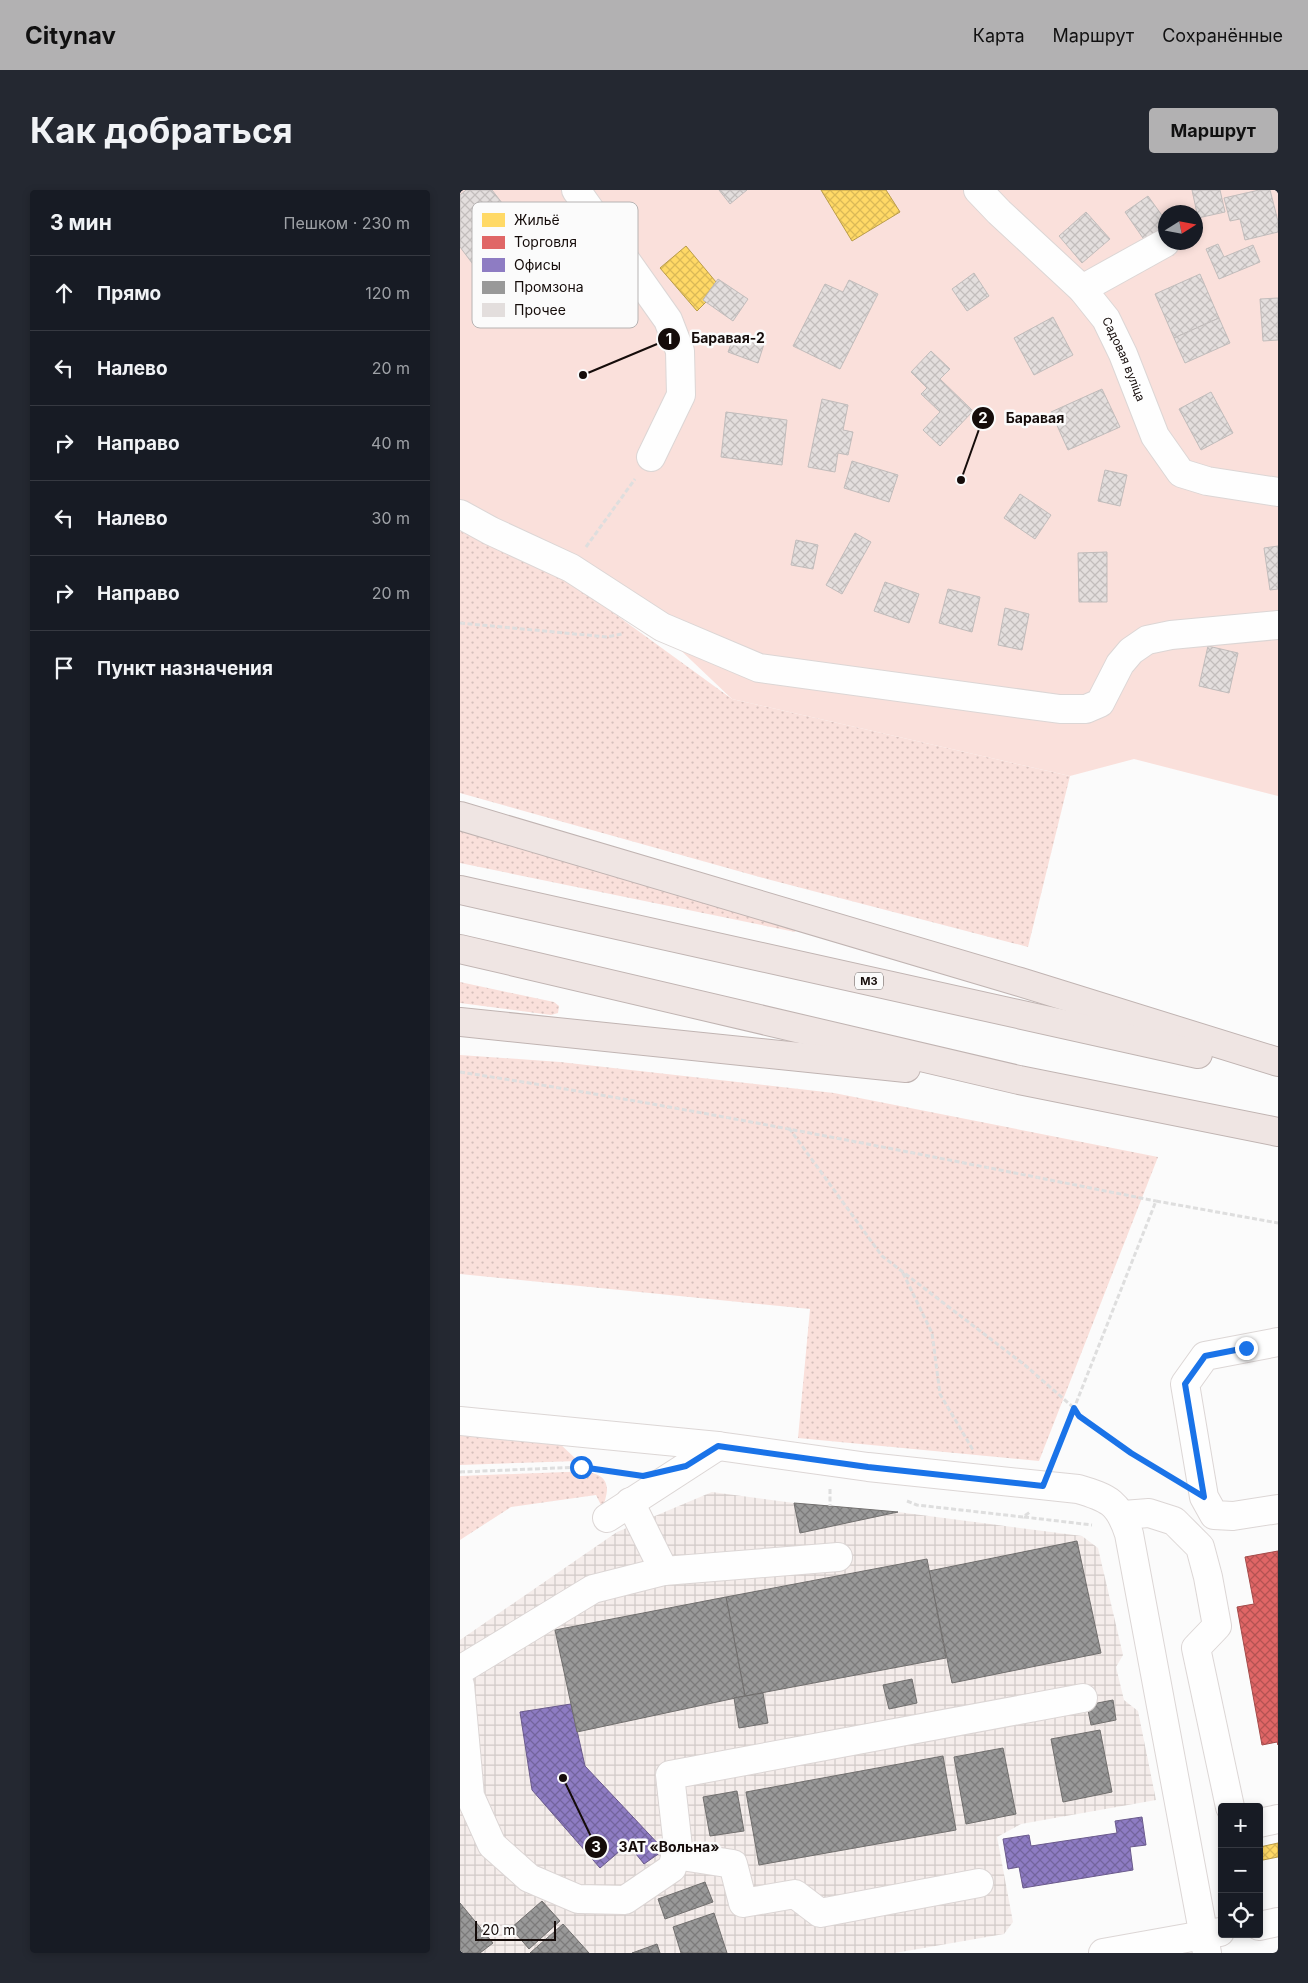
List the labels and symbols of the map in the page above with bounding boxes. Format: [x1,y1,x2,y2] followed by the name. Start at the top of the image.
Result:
[472,202,638,328] legend
[1158,205,1203,250] north arrow
[514,211,560,228] text: Жильё
[514,233,577,250] text: Торговля
[514,256,561,273] text: Офисы
[514,278,584,295] text: Промзона
[514,301,566,318] text: Прочее
[1099,314,1149,403] street label: Садовая вуліца
[657,324,775,353] callout: Баравая-2
[666,329,672,348] text: 1
[691,329,765,346] text: Баравая-2
[971,404,1074,433] callout: Баравая
[978,408,988,427] text: 2
[1006,409,1064,426] text: Баравая
[855,972,883,989] road number: М3
[1235,1337,1258,1360] route end
[570,1456,593,1479] route start
[584,1833,730,1862] callout: ЗАТ «Вольна»
[591,1837,601,1856] text: 3
[619,1838,719,1855] text: ЗАТ «Вольна»
[475,1918,556,1941] scale bar

